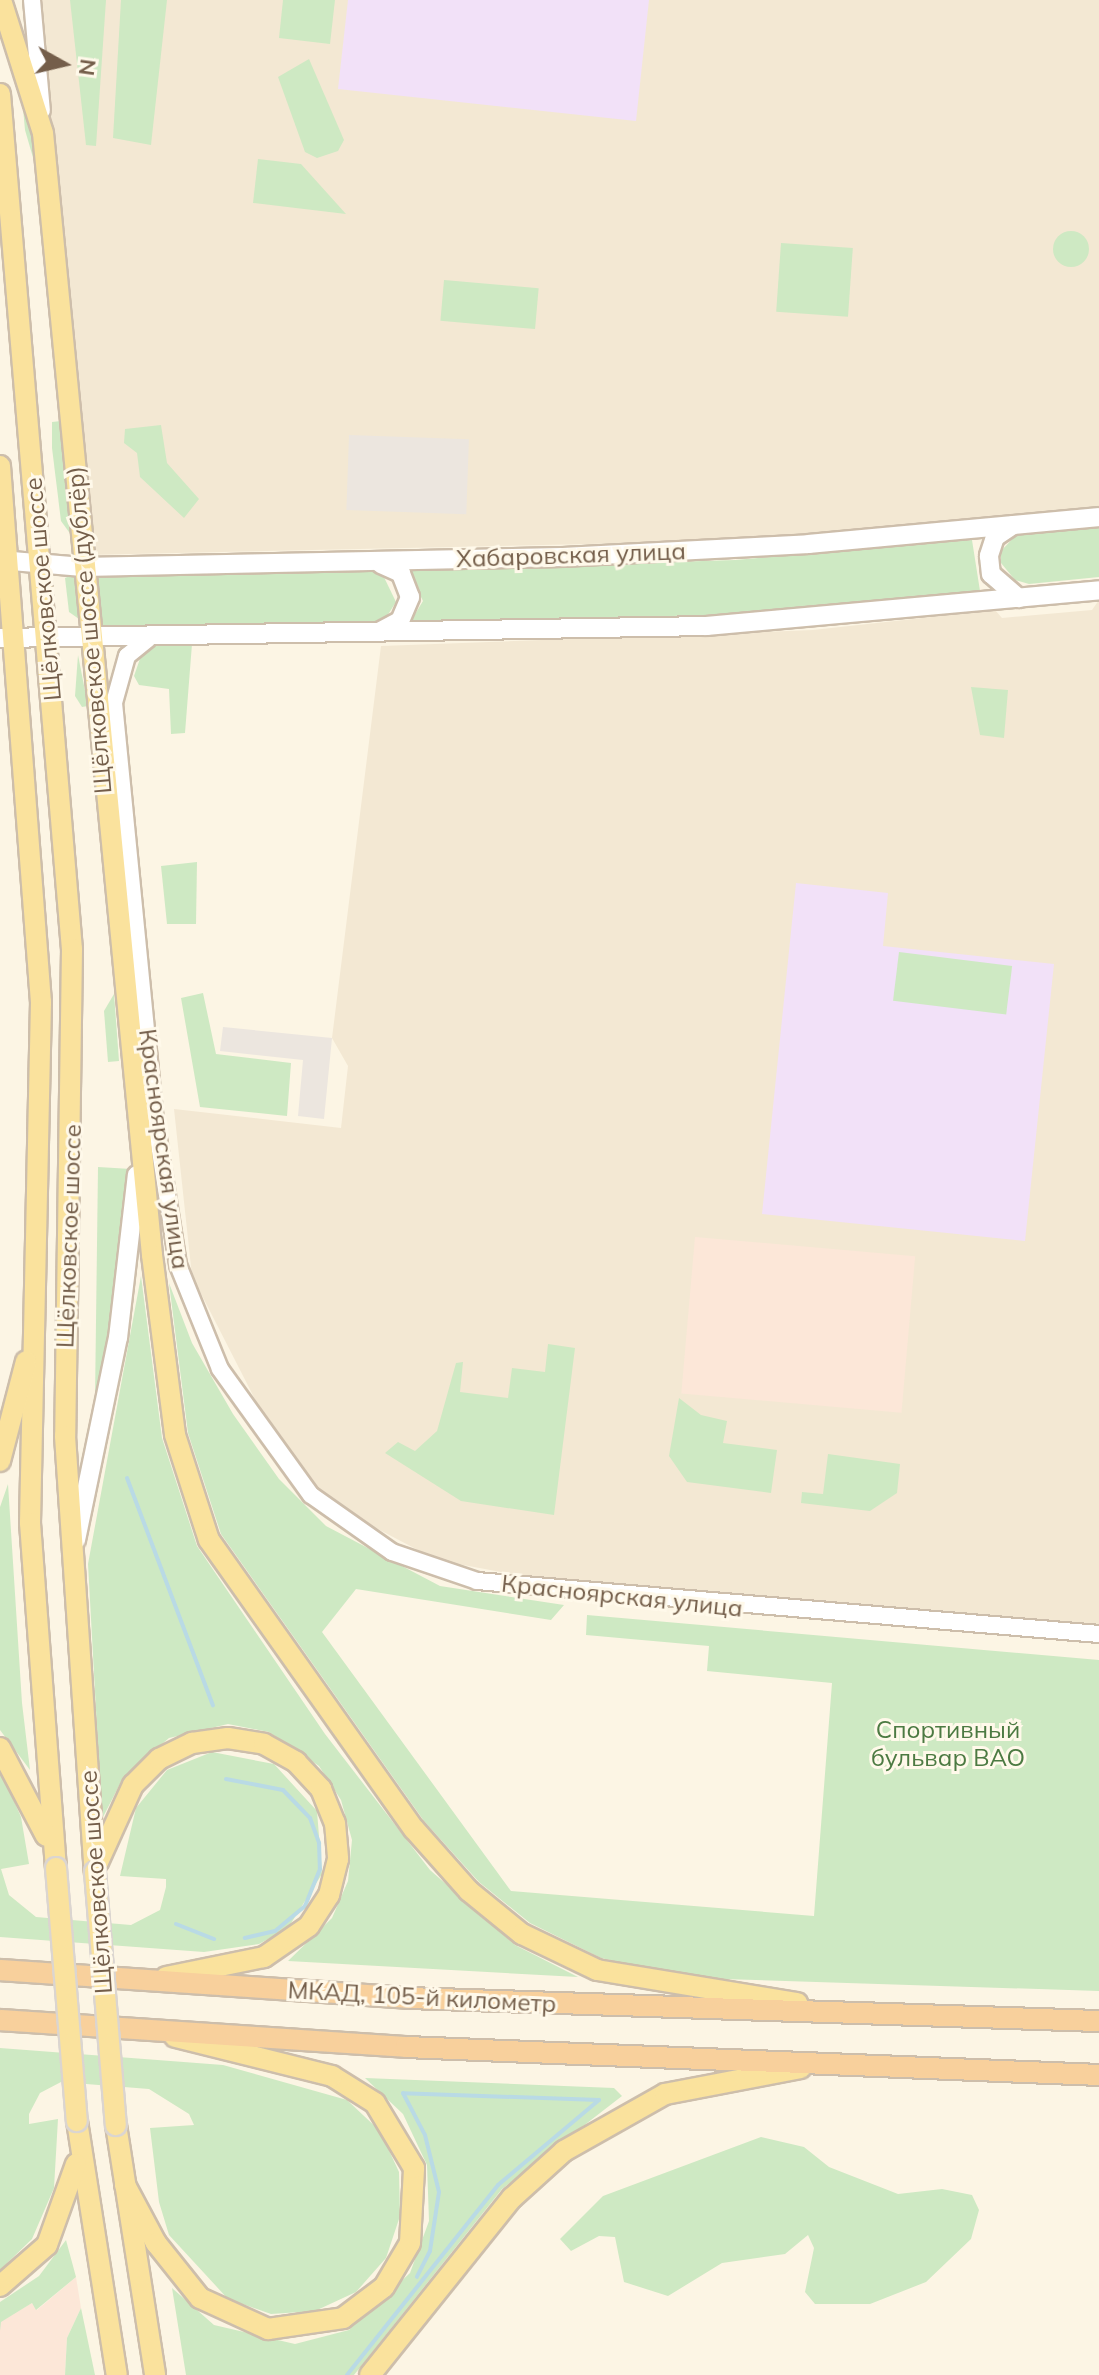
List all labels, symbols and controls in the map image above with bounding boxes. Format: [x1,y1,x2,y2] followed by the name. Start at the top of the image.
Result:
[24,24,104,104] north arrow
[73,57,103,78] text: N
[60,465,118,795] street label: Щёлковское шоссе (дублёр)
[19,476,67,702] street label: Щёлковское шоссе
[456,537,686,573] street label: Хабаровская улица
[133,1027,195,1271] street label: Красноярская улица
[51,1123,87,1349] street label: Щёлковское шоссе
[500,1569,744,1623] street label: Красноярская улица
[871,1716,1025,1772] park label: Спортивный бульвар ВАО
[74,1769,118,1995] street label: Щёлковское шоссе
[287,1976,557,2018] street label: МКАД, 105-й километр

